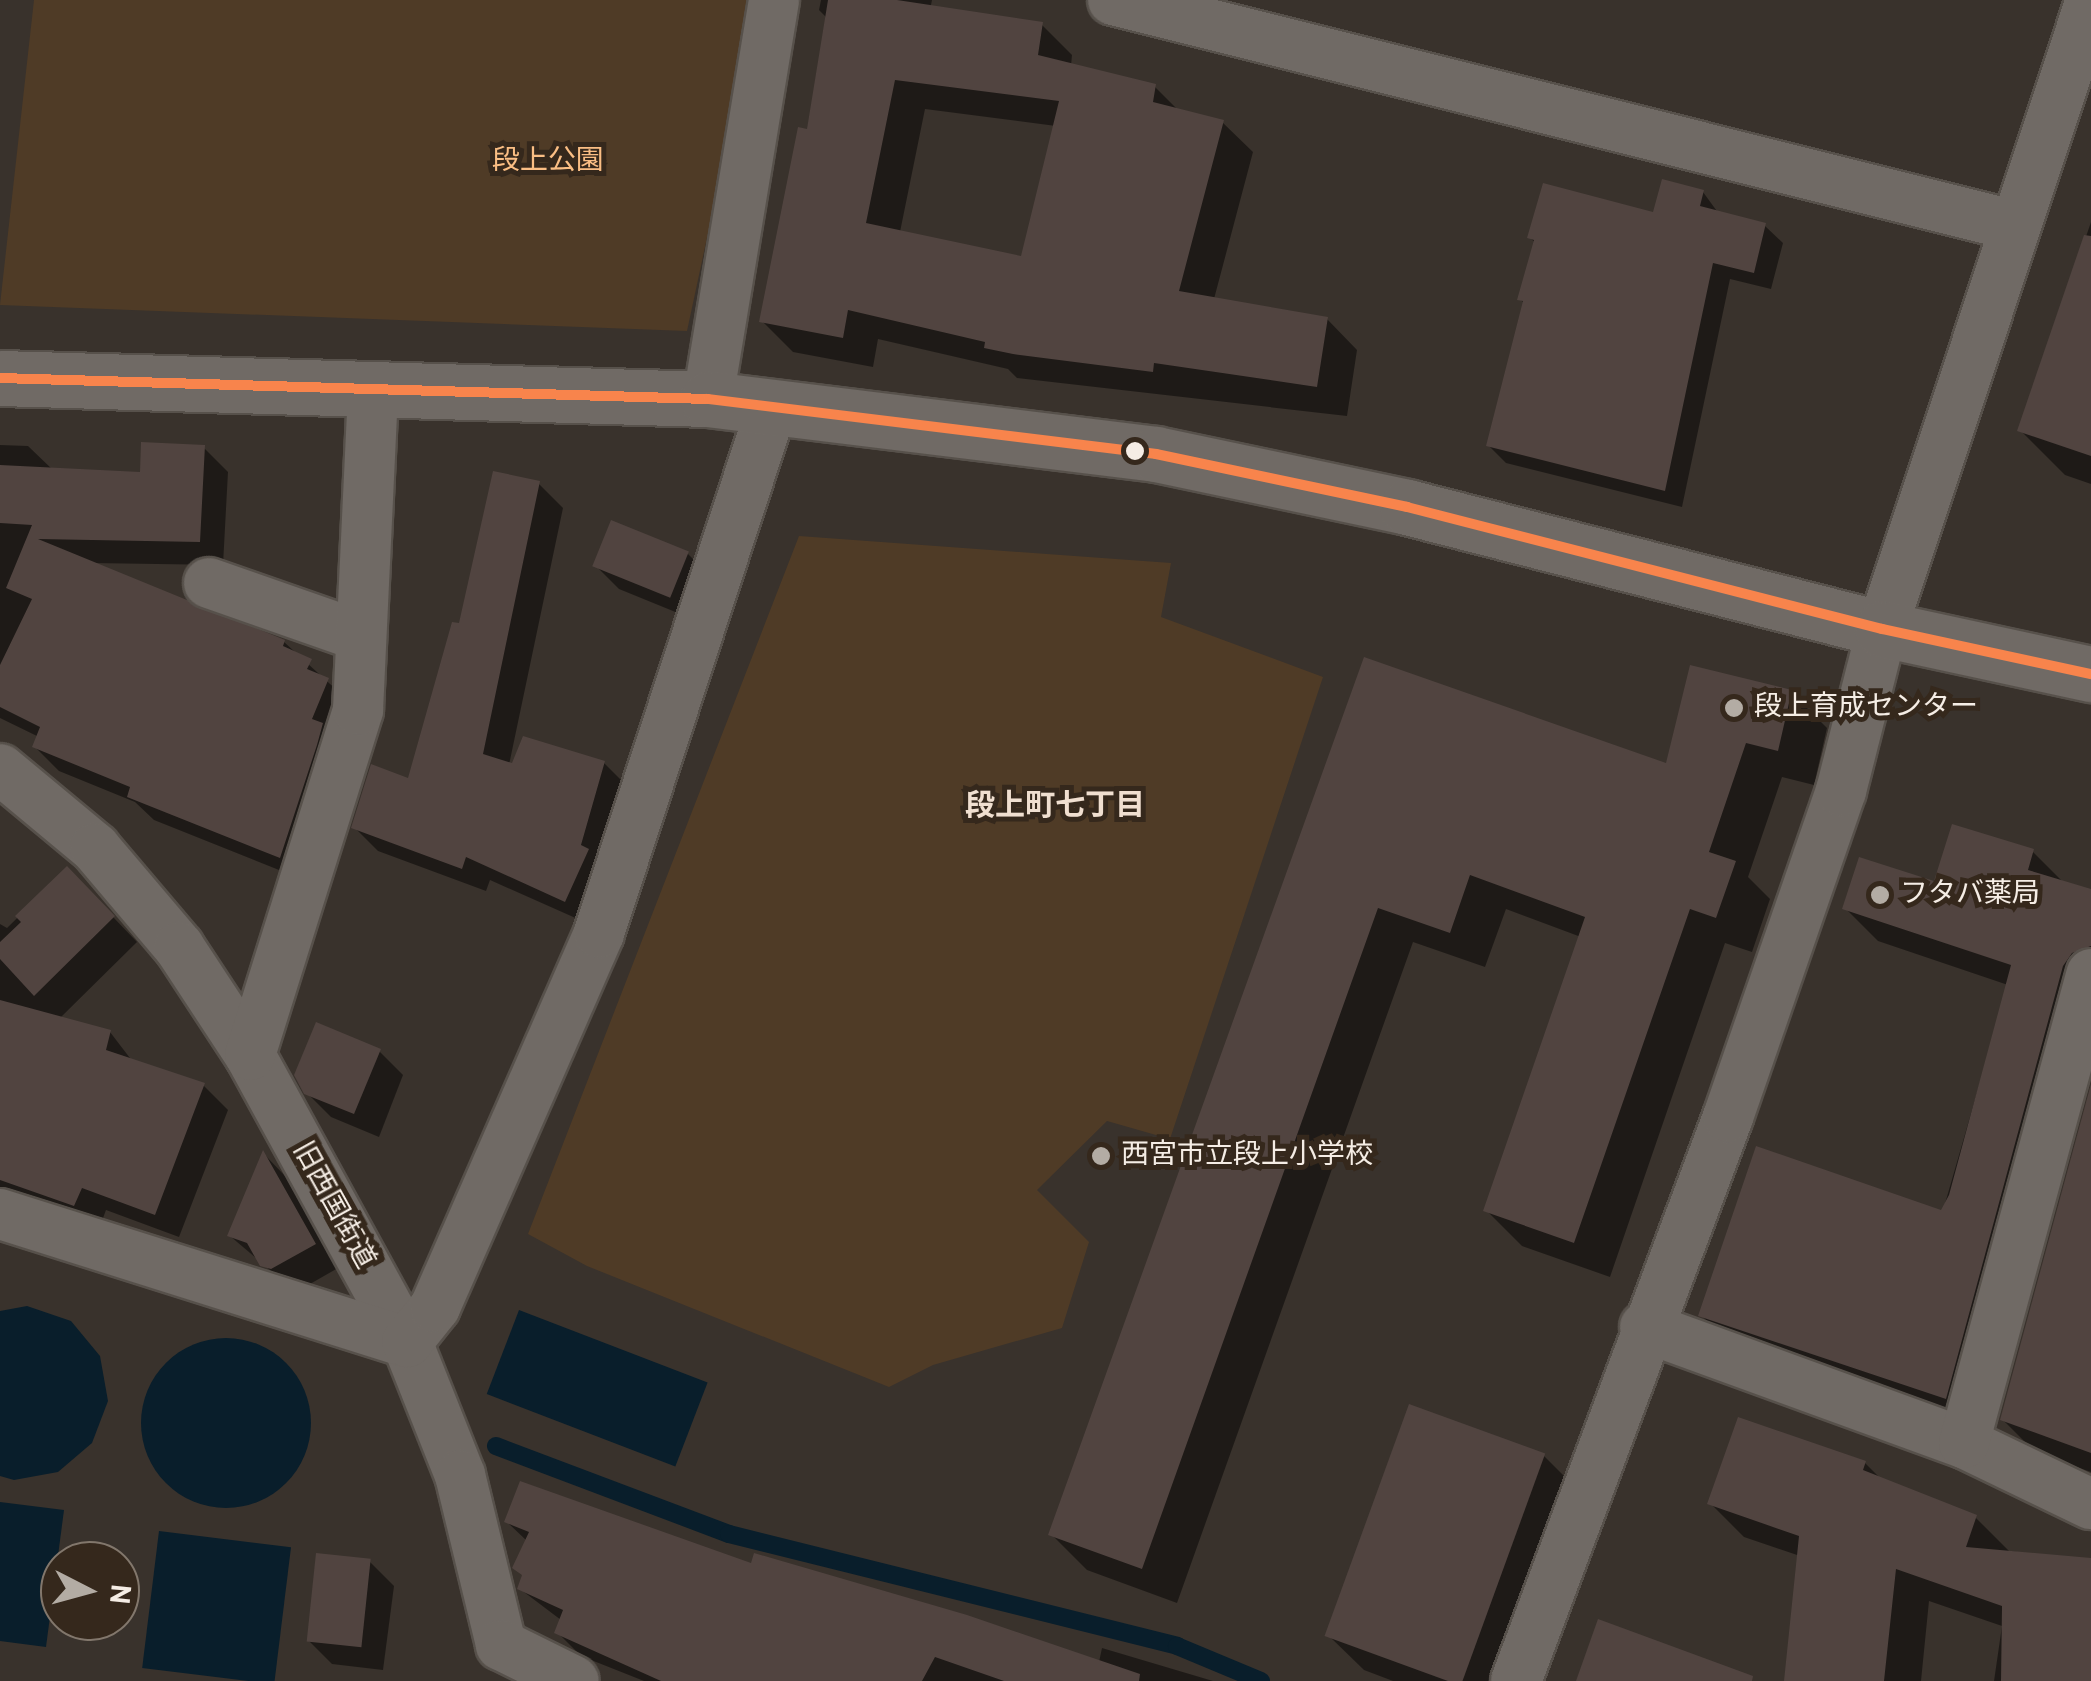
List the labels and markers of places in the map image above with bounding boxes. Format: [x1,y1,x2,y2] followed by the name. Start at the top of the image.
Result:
[1125,441,1145,461] unlabelled marker
[1754,691,1978,725] place label: 段上育成センター
[1723,697,1745,719] marker: 段上育成センター
[1900,878,2040,912] place label: フタバ薬局
[1869,884,1891,906] marker: フタバ薬局
[1121,1139,1373,1173] place label: 西宮市立段上小学校
[1090,1145,1112,1167] marker: 西宮市立段上小学校

